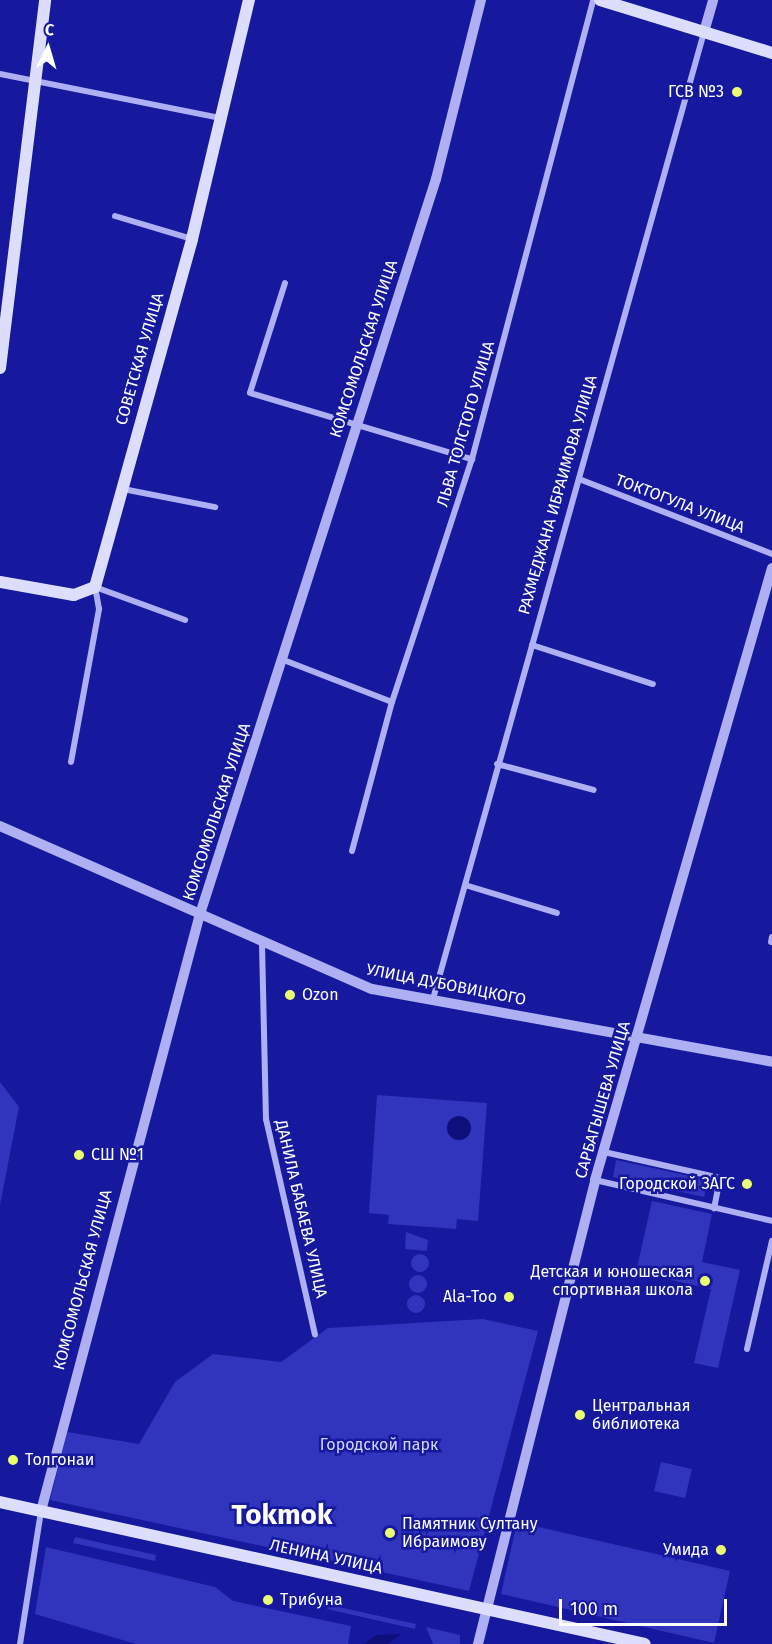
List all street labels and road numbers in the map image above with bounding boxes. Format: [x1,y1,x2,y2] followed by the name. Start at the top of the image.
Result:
[326,258,402,440] street label: КОМСОМОЛЬСКАЯ УЛИЦА
[112,291,168,427] street label: СОВЕТСКАЯ УЛИЦА
[433,339,499,509] street label: ЛЬВА ТОЛСТОГО УЛИЦА
[515,373,601,617] street label: РАХМЕДЖАНА ИБРАИМОВА УЛИЦА
[613,471,747,537] street label: ТОКТОГУЛА УЛИЦА
[179,721,255,903] street label: КОМСОМОЛЬСКАЯ УЛИЦА
[364,960,528,1010] street label: УЛИЦА ДУБОВИЦКОГО
[571,1019,635,1181] street label: САРБАГЫШЕВА УЛИЦА
[271,1118,331,1300] street label: ДАНИЛА БАБАЕВА УЛИЦА
[50,1188,116,1372] street label: КОМСОМОЛЬСКАЯ УЛИЦА
[268,1536,384,1578] street label: ЛЕНИНА УЛИЦА

